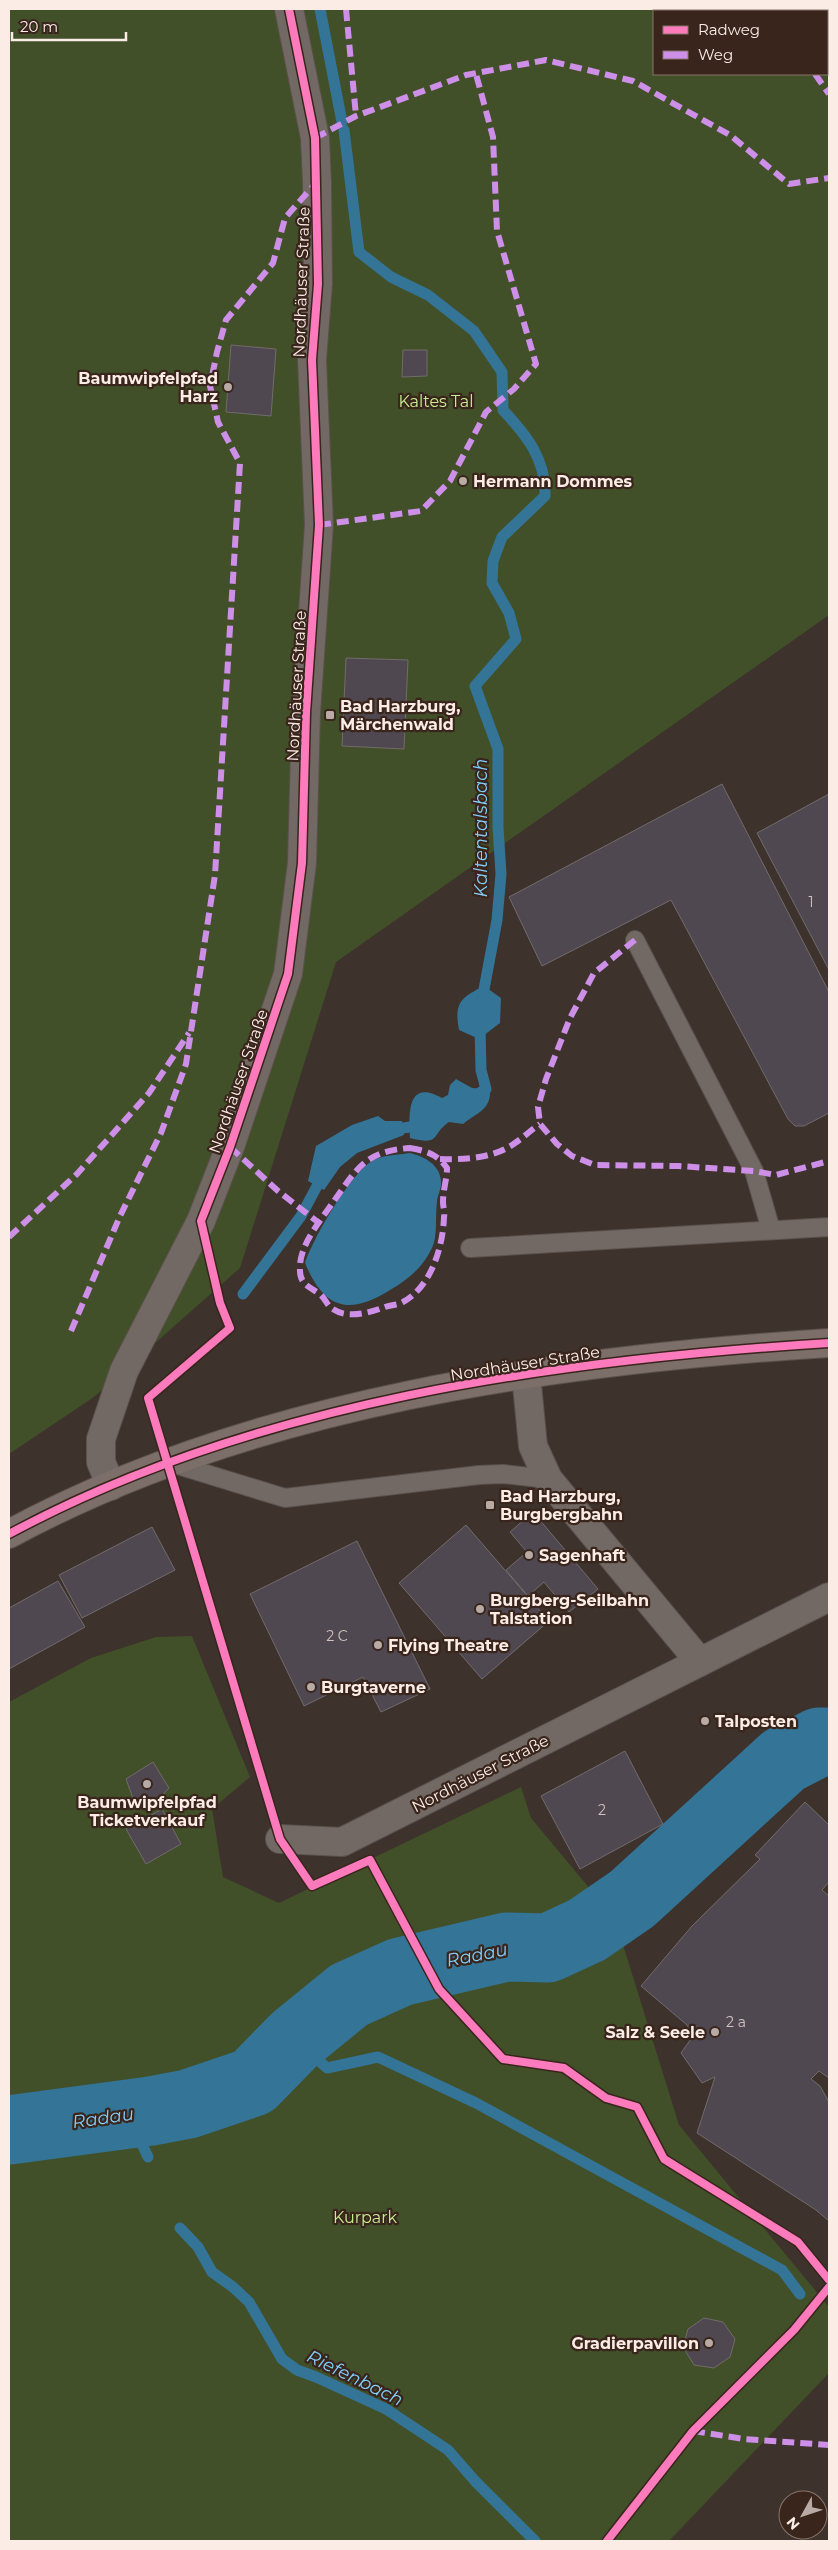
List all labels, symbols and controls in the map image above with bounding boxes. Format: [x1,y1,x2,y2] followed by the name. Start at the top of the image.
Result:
[12,10,126,42] scale bar
[653,10,828,75] legend
[20,17,58,36] text: 20 m
[698,20,760,39] text: Radweg
[698,45,733,64] text: Weg
[289,206,314,358] street label: Nordhäuser Straße
[78,369,218,406] place label: Baumwipfelpfad Harz
[222,381,234,393] marker: Baumwipfelpfad Harz
[398,392,474,411] park label: Kaltes Tal
[473,472,633,491] place label: Hermann Dommes
[457,475,469,487] marker: Hermann Dommes
[283,610,310,762] street label: Nordhäuser Straße
[340,697,460,734] place label: Bad Harzburg, Märchenwald
[324,709,336,721] marker: Bad Harzburg, Märchenwald
[470,759,492,897] water label: Kaltentalsbach
[808,893,814,911] house number: 1
[205,1007,272,1156] street label: Nordhäuser Straße
[449,1342,601,1385] street label: Nordhäuser Straße
[500,1487,623,1524] place label: Bad Harzburg, Burgbergbahn
[484,1499,496,1511] marker: Bad Harzburg, Burgbergbahn
[539,1546,626,1565] place label: Sagenhaft
[523,1549,535,1561] marker: Sagenhaft
[490,1591,649,1628] place label: Burgberg-Seilbahn Talstation
[474,1603,486,1615] marker: Burgberg-Seilbahn Talstation
[326,1627,348,1645] house number: 2 C
[388,1636,509,1655] place label: Flying Theatre
[372,1639,384,1651] marker: Flying Theatre
[321,1678,426,1697] place label: Burgtaverne
[305,1681,317,1693] marker: Burgtaverne
[715,1712,797,1731] place label: Talposten
[699,1715,711,1727] marker: Talposten
[409,1731,552,1816] street label: Nordhäuser Straße
[141,1778,153,1790] marker: Baumwipfelpfad Ticketverkauf
[77,1793,217,1830] place label: Baumwipfelpfad Ticketverkauf
[598,1801,606,1819] house number: 2
[445,1938,509,1972] water label: Radau
[726,2013,746,2031] house number: 2 a
[605,2023,705,2042] place label: Salz & Seele
[709,2026,721,2038] marker: Salz & Seele
[71,2103,135,2133] water label: Radau
[333,2208,398,2227] park label: Kurpark
[571,2334,699,2353] place label: Gradierpavillon
[703,2337,715,2349] marker: Gradierpavillon
[303,2345,407,2411] water label: Riefenbach
[778,2490,828,2540] north arrow
[783,2513,804,2533] text: N

